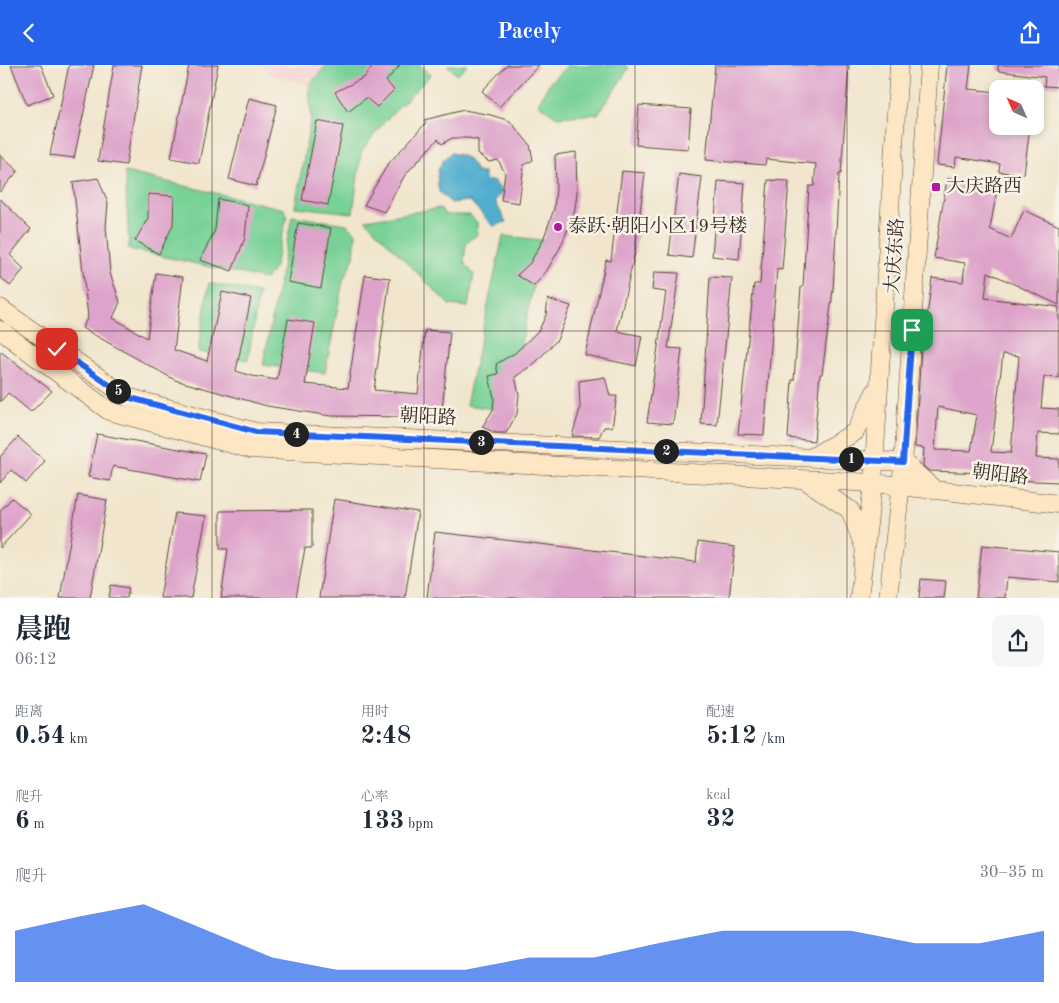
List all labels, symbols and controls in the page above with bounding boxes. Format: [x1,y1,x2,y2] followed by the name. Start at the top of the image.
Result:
[15,19,43,47] icon: back
[1016,19,1044,47] icon: share
[497,21,562,43] text: Pacely
[989,80,1044,135] north arrow
[989,80,1044,135] map controls
[946,175,1022,197] place label: 大庆路西
[930,181,942,193] marker: 大庆路西
[568,215,747,237] place label: 泰跃·朝阳小区19号楼
[881,217,908,295] street label: 大庆东路
[552,221,564,233] marker: 泰跃·朝阳小区19号楼
[891,309,933,351] pin
[898,316,926,344] icon: arrive
[36,328,78,370] pin
[43,335,71,363] icon: check
[106,379,130,403] pin: 5
[114,384,123,398] text: 5
[399,405,457,429] street label: 朝阳路
[284,421,308,447] pin: 4
[292,427,301,441] text: 4
[468,429,494,455] pin: 3
[477,435,486,449] text: 3
[654,439,678,463] pin: 2
[662,444,671,458] text: 2
[838,447,864,471] pin: 1
[847,452,856,466] text: 1
[971,461,1030,489] street label: 朝阳路
[992,615,1044,667] button: share
[15,617,71,645] text: 晨跑
[15,652,57,668] text: 06:12
[15,705,43,719] text: 距离
[361,705,389,719] text: 用时
[706,705,734,719] text: 配速
[15,724,66,749] text: 0.54
[361,724,411,749] text: 2:48
[706,724,757,749] text: 5:12
[66,732,88,746] text: km
[757,732,785,746] text: /km
[706,788,730,802] text: kcal
[15,790,43,804] text: 爬升
[361,790,389,804] text: 心率
[706,807,735,832] text: 32
[15,809,30,834] text: 6
[361,809,404,834] text: 133
[30,817,45,831] text: m
[404,817,434,831] text: bpm
[980,865,1044,881] text: 30–35 m
[15,869,47,885] text: 爬升

